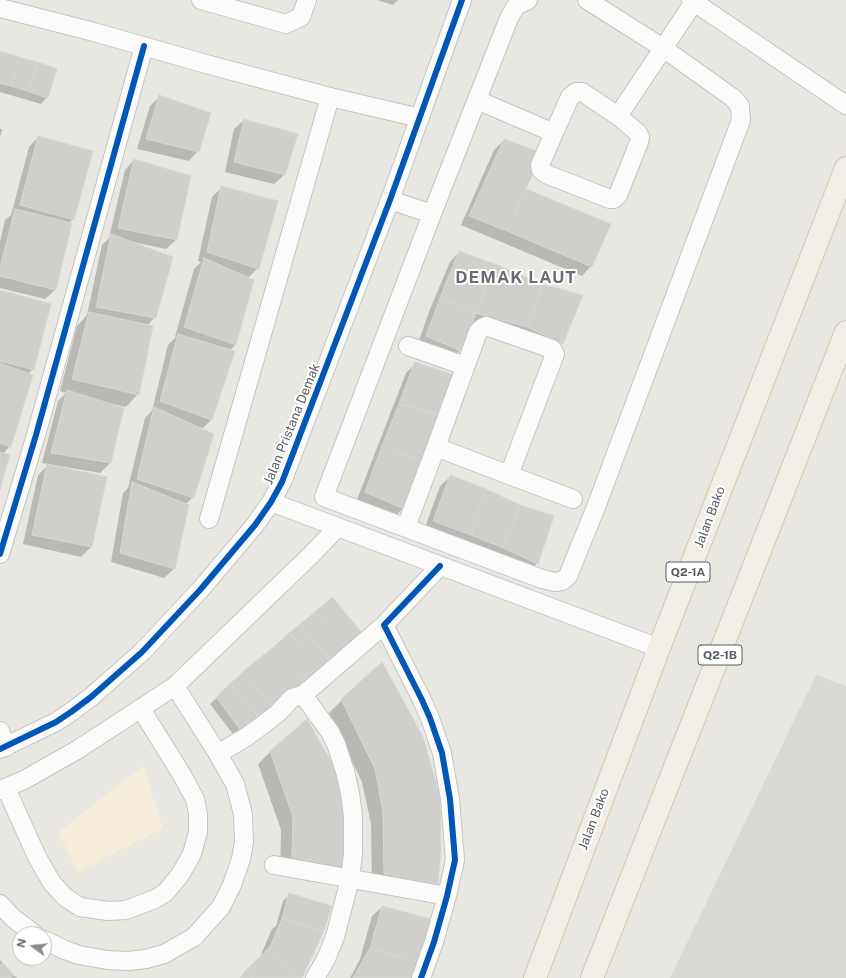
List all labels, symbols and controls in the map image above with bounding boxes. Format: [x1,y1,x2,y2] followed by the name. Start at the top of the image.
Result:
[455,268,577,288] district label: DEMAK LAUT
[261,361,323,487] street label: Jalan Pristana Demak
[691,484,729,550] street label: Jalan Bako
[666,562,710,582] road number: Q2-1A
[698,645,742,665] road number: Q2-1B
[575,786,613,852] street label: Jalan Bako
[12,926,52,966] north arrow
[14,937,28,949] text: N

